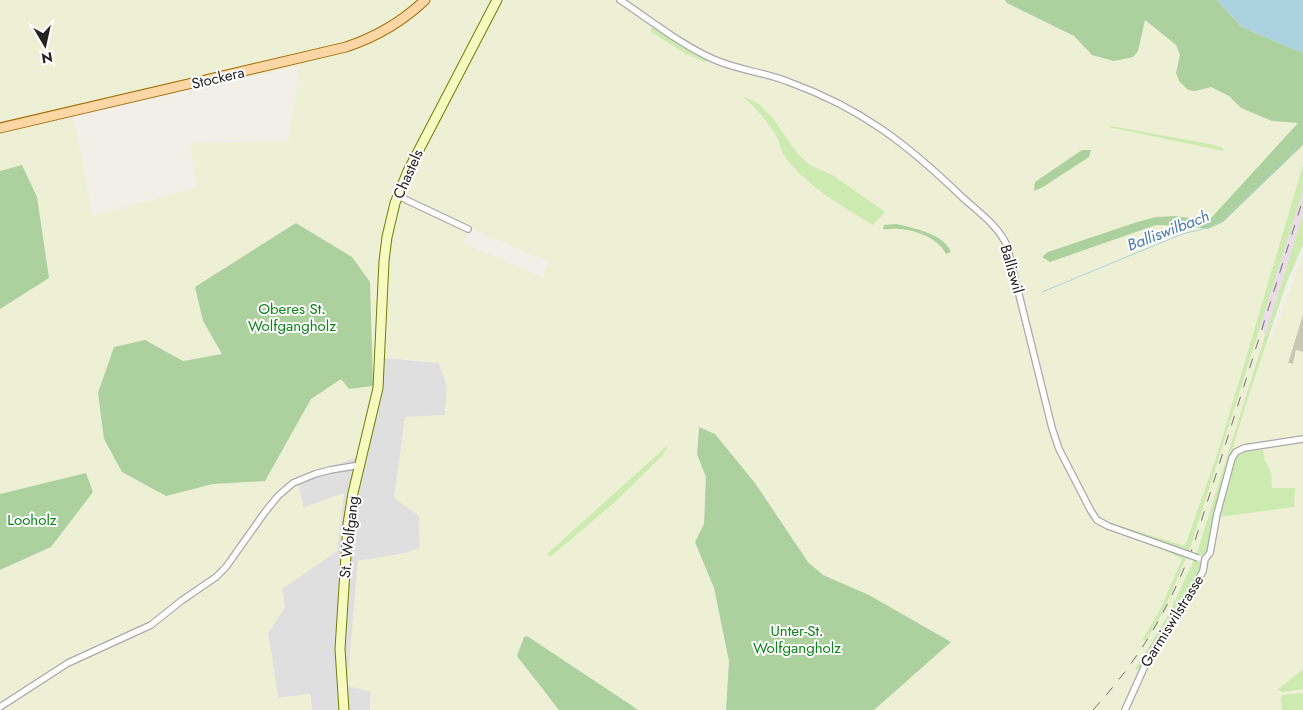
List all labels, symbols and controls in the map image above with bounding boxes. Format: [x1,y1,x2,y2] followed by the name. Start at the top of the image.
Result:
[20,20,70,70] north arrow
[40,47,54,69] text: N
[189,61,247,95] street label: Stockera
[387,146,429,202] street label: Chastels
[1124,204,1213,257] water label: Balliswilbach
[995,242,1029,296] street label: Balliswil
[248,298,336,337] park label: Oberes St. Wolfgangholz
[334,495,364,579] street label: St. Wolfgang
[7,509,57,531] park label: Looholz
[1135,570,1209,671] street label: Garmiswilstrasse
[753,620,841,659] park label: Unter-St. Wolfgangholz

